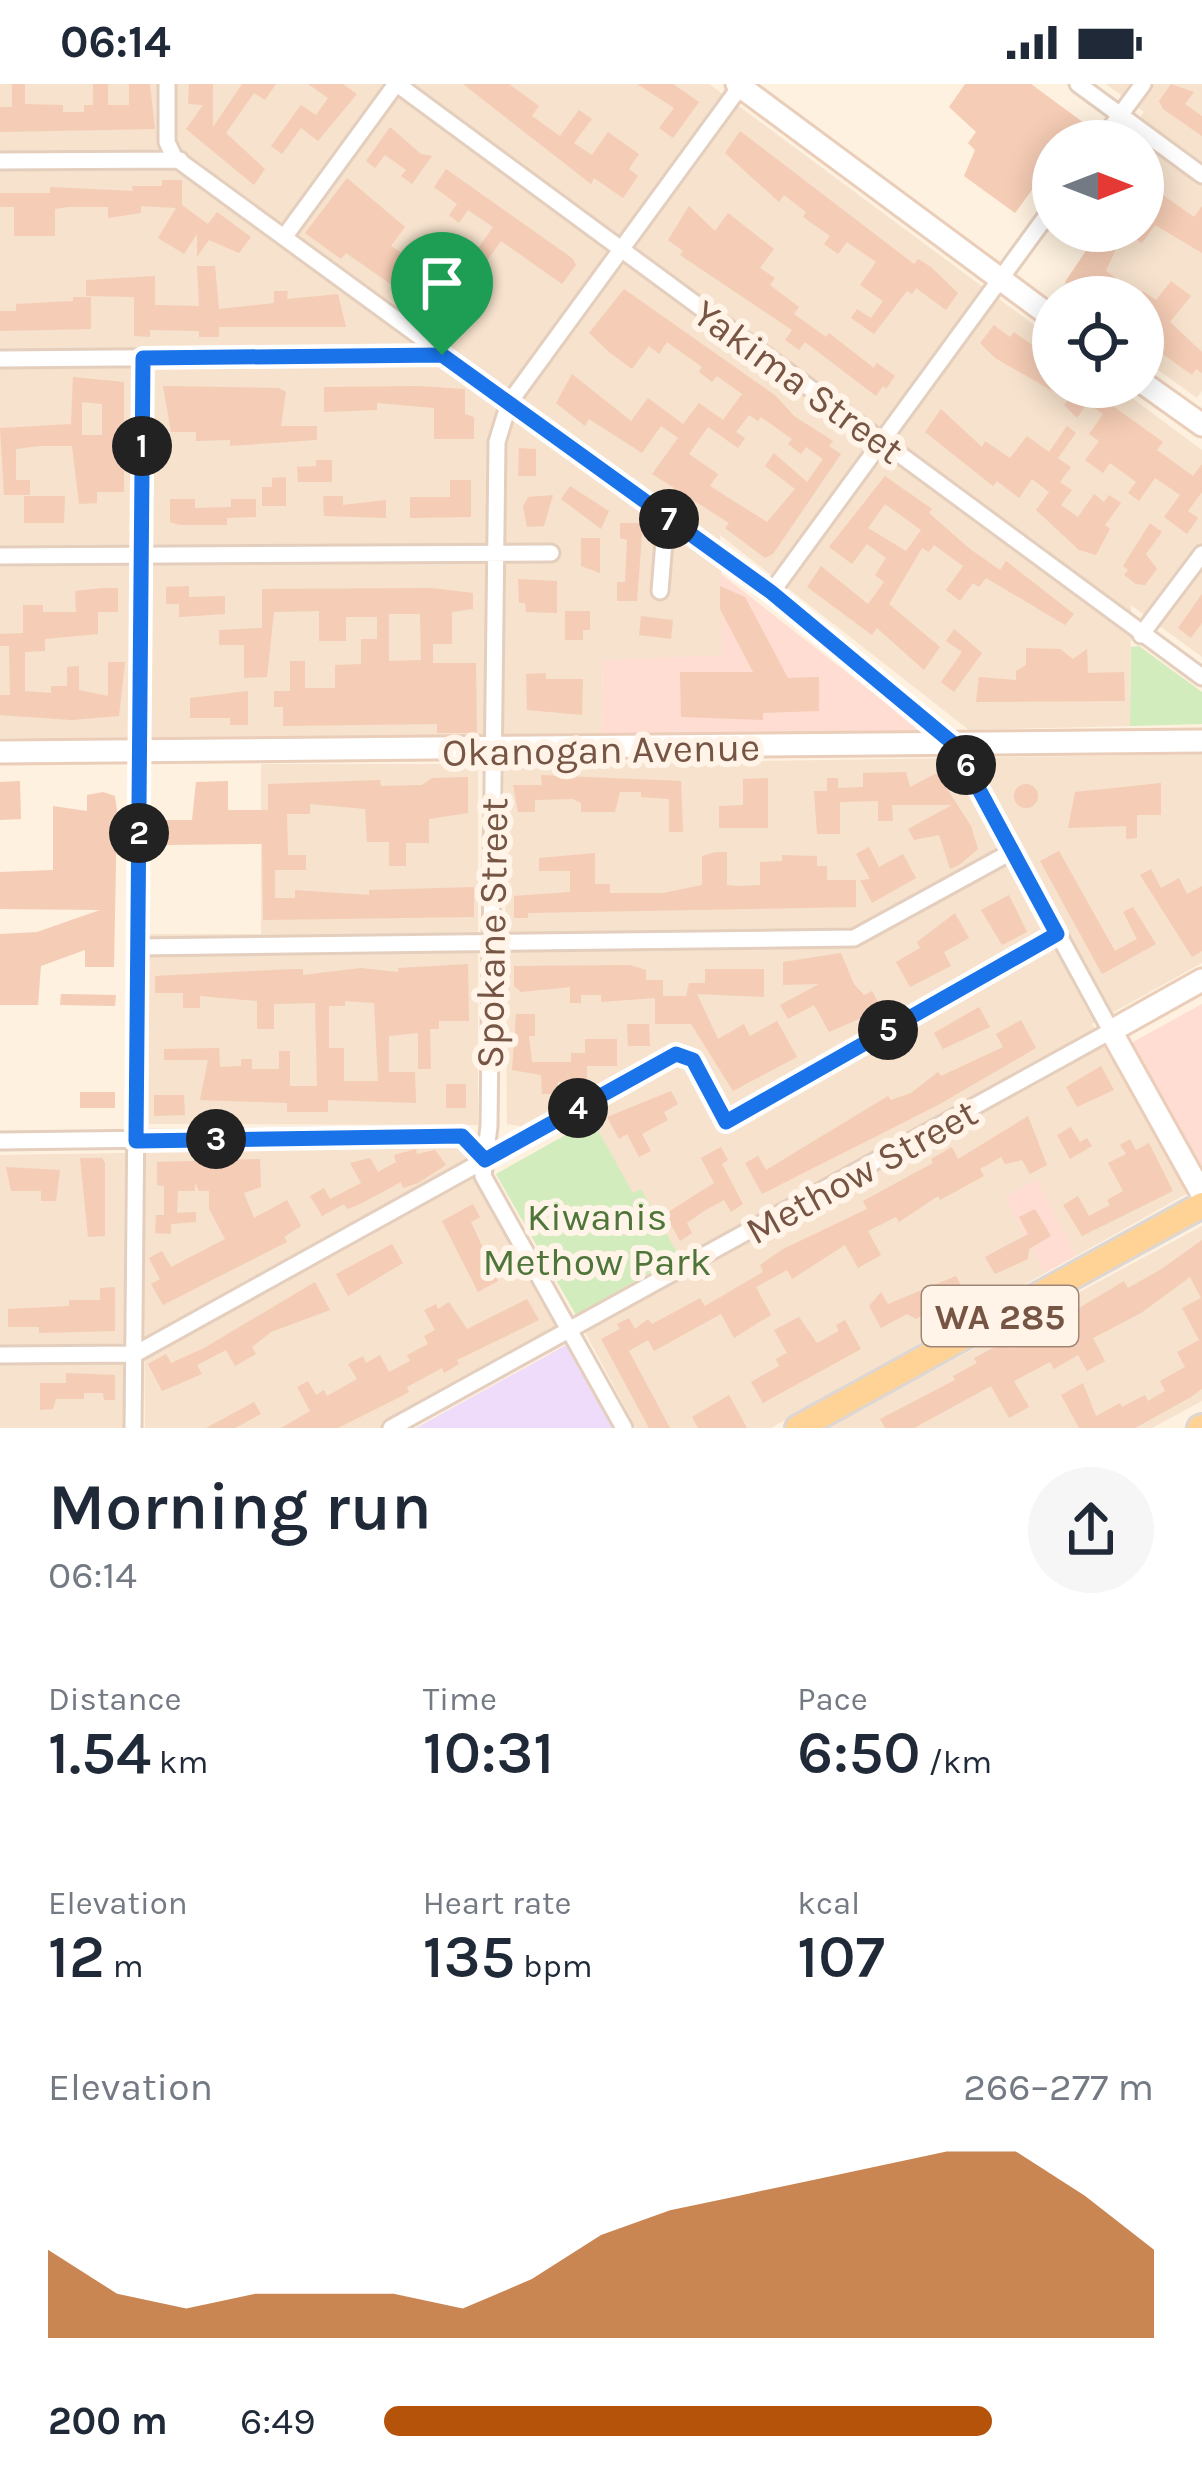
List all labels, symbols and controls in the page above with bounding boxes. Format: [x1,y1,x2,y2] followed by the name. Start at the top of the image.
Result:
[60,16,171,68] text: 06:14
[1032,120,1164,252] north arrow
[1032,120,1164,408] map controls
[391,232,493,355] pin
[409,250,475,316] icon: arrive
[1032,276,1164,408] button: locate
[684,290,912,473] street label: Yakima Street
[112,416,172,476] pin: 1
[136,427,148,465] text: 1
[639,489,699,549] pin: 7
[661,500,677,538] text: 7
[442,724,760,776] street label: Okanogan Avenue
[936,735,996,795] pin: 6
[956,746,976,784] text: 6
[467,797,517,1069] street label: Spokane Street
[109,803,169,863] pin: 2
[129,814,149,852] text: 2
[858,1000,918,1060] pin: 5
[878,1011,898,1049] text: 5
[548,1078,608,1138] pin: 4
[568,1089,588,1127] text: 4
[738,1089,985,1254] street label: Methow Street
[186,1109,246,1169] pin: 3
[206,1120,226,1158] text: 3
[482,1194,712,1285] park label: Kiwanis Methow Park
[922,1286,1078,1346] road number: WA 285
[1028,1467,1154,1593] button: share
[48,1468,432,1546] text: Morning run
[48,1552,137,1598] text: 06:14
[48,1680,181,1718] text: Distance
[423,1680,497,1718] text: Time
[797,1680,868,1718] text: Pace
[48,1718,151,1788] text: 1.54
[423,1718,554,1788] text: 10:31
[797,1718,921,1788] text: 6:50
[151,1743,208,1781] text: km
[921,1743,992,1781] text: /km
[48,1884,188,1922] text: Elevation
[423,1884,571,1922] text: Heart rate
[797,1884,860,1922] text: kcal
[48,1922,105,1992] text: 12
[423,1922,515,1992] text: 135
[797,1922,885,1992] text: 107
[105,1947,144,1985] text: m
[515,1947,593,1985] text: bpm
[48,2064,213,2110] text: Elevation
[963,2064,1154,2110] text: 266–277 m
[48,2398,168,2444] text: 200 m
[240,2398,316,2444] text: 6:49

